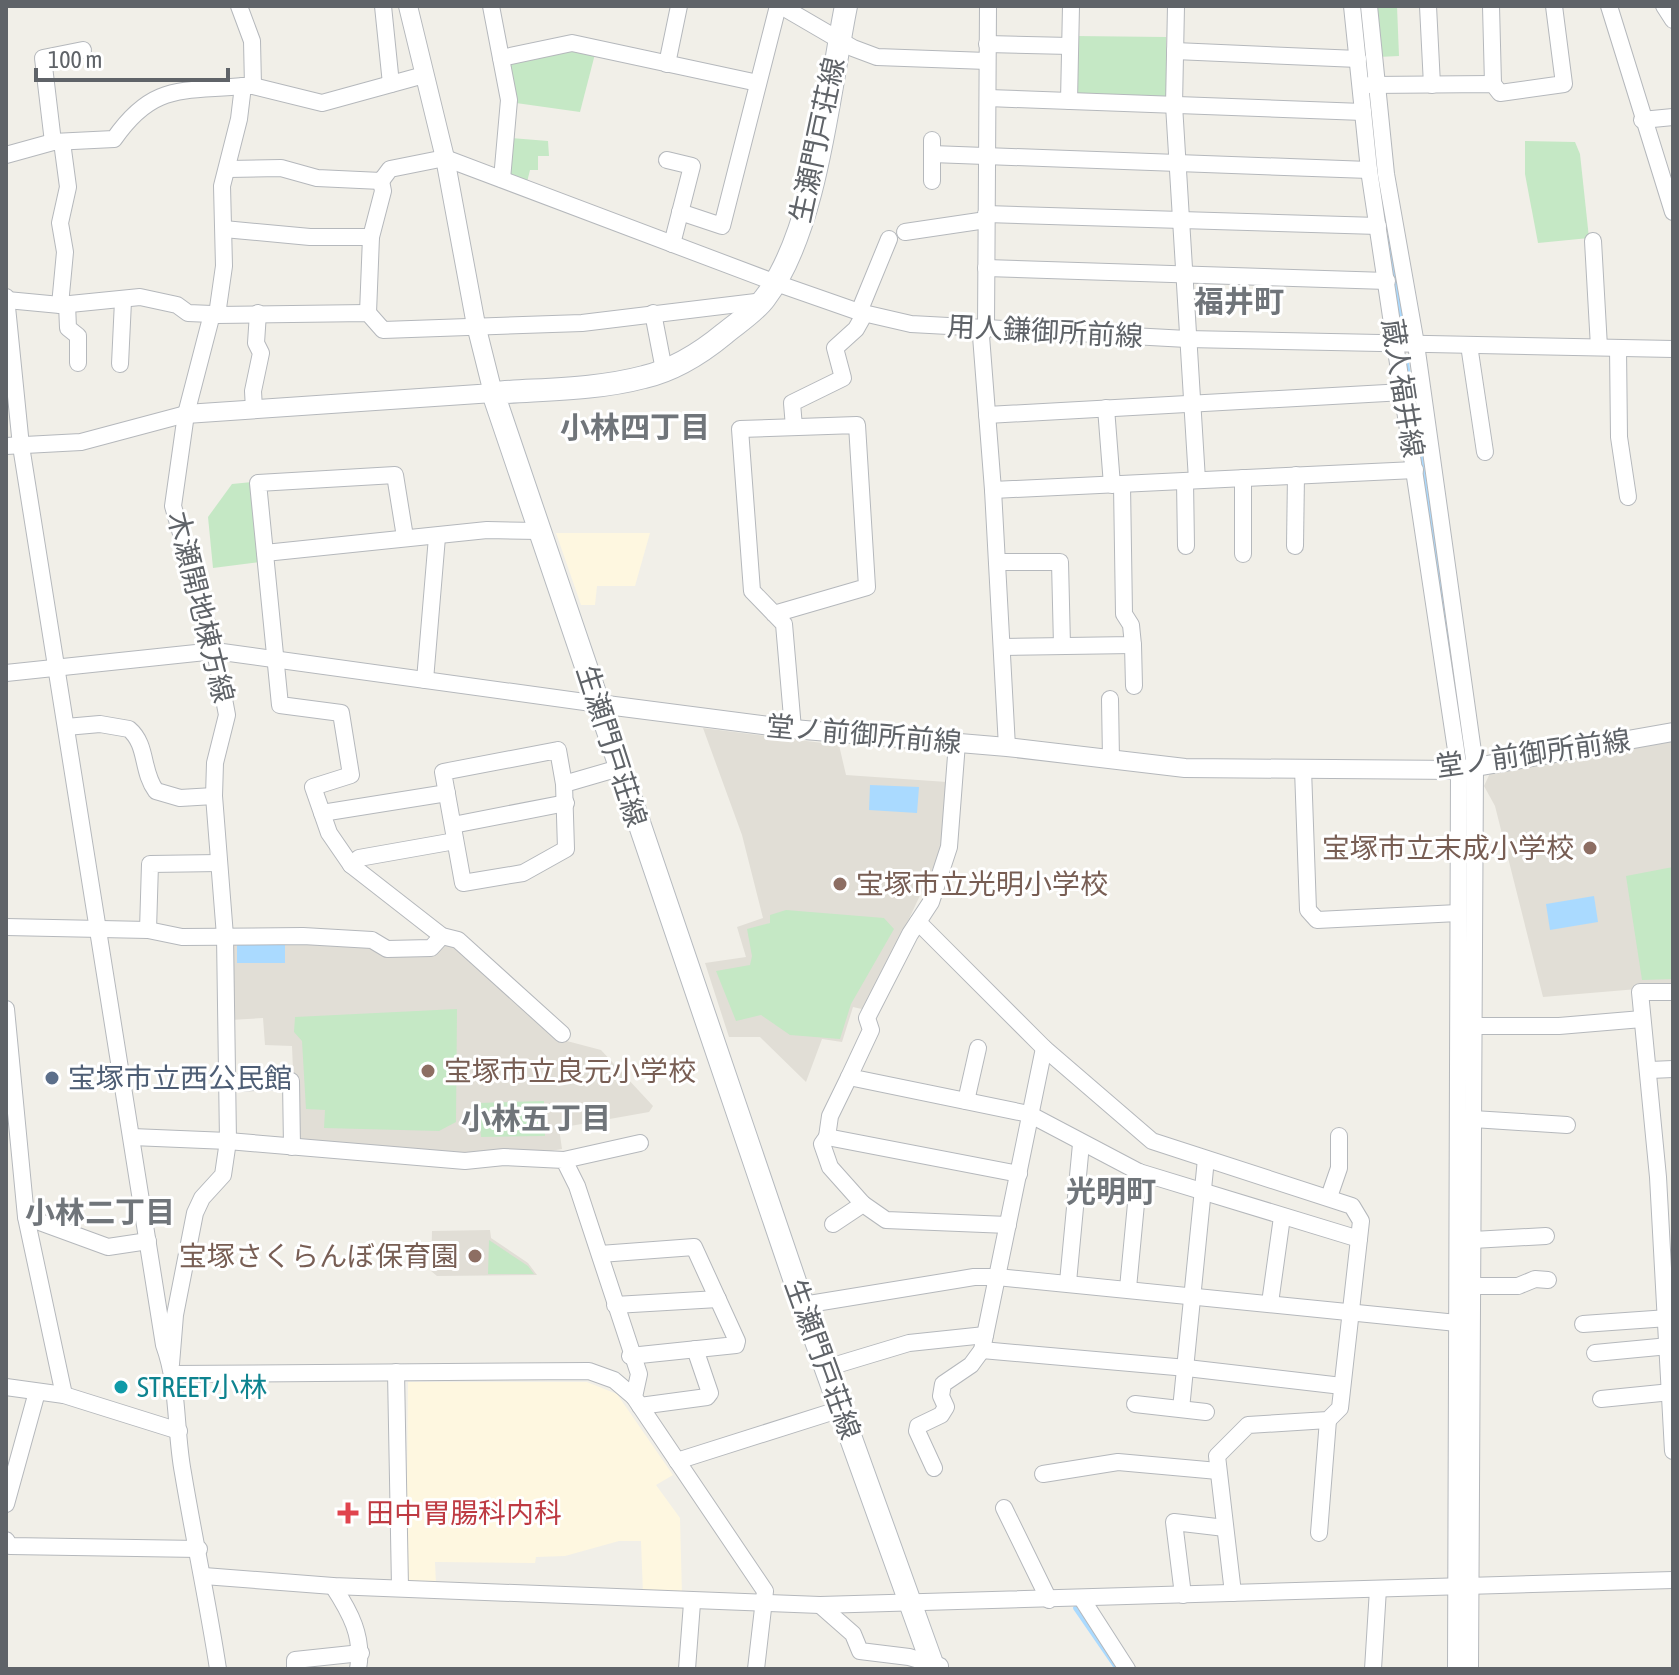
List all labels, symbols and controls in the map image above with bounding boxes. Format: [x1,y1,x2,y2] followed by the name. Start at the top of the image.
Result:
[36,32,228,82] scale bar
[48,46,102,73] text: 100 m
[784,55,850,225] street label: 生瀬門戸荘線
[1194,284,1284,318] district label: 福井町
[946,310,1144,352] street label: 用人鎌御所前線
[1376,316,1430,460] street label: 蔵人福井線
[560,410,710,444] district label: 小林四丁目
[162,508,240,706] street label: 木瀬開地棟方線
[571,661,653,831] street label: 生瀬門戸荘線
[765,710,963,758] street label: 堂ノ前御所前線
[1434,724,1632,782] street label: 堂ノ前御所前線
[1322,832,1574,864] place label: 宝塚市立末成小学校
[1581,839,1599,857] marker: 宝塚市立末成小学校
[856,868,1108,900] place label: 宝塚市立光明小学校
[831,875,849,893] marker: 宝塚市立光明小学校
[444,1055,696,1087] place label: 宝塚市立良元小学校
[68,1062,292,1094] place label: 宝塚市立西公民館
[419,1062,437,1080] marker: 宝塚市立良元小学校
[43,1069,61,1087] marker: 宝塚市立西公民館
[461,1101,611,1135] district label: 小林五丁目
[1066,1174,1156,1208] district label: 光明町
[25,1195,175,1229] district label: 小林二丁目
[179,1240,459,1272] place label: 宝塚さくらんぼ保育園
[466,1247,484,1265] marker: 宝塚さくらんぼ保育園
[779,1275,867,1443] street label: 生瀬門戸荘線
[137,1371,267,1403] place label: STREET小林
[112,1378,130,1396] marker: STREET小林
[366,1497,562,1529] place label: 田中胃腸科内科
[337,1502,359,1524] marker: 田中胃腸科内科

